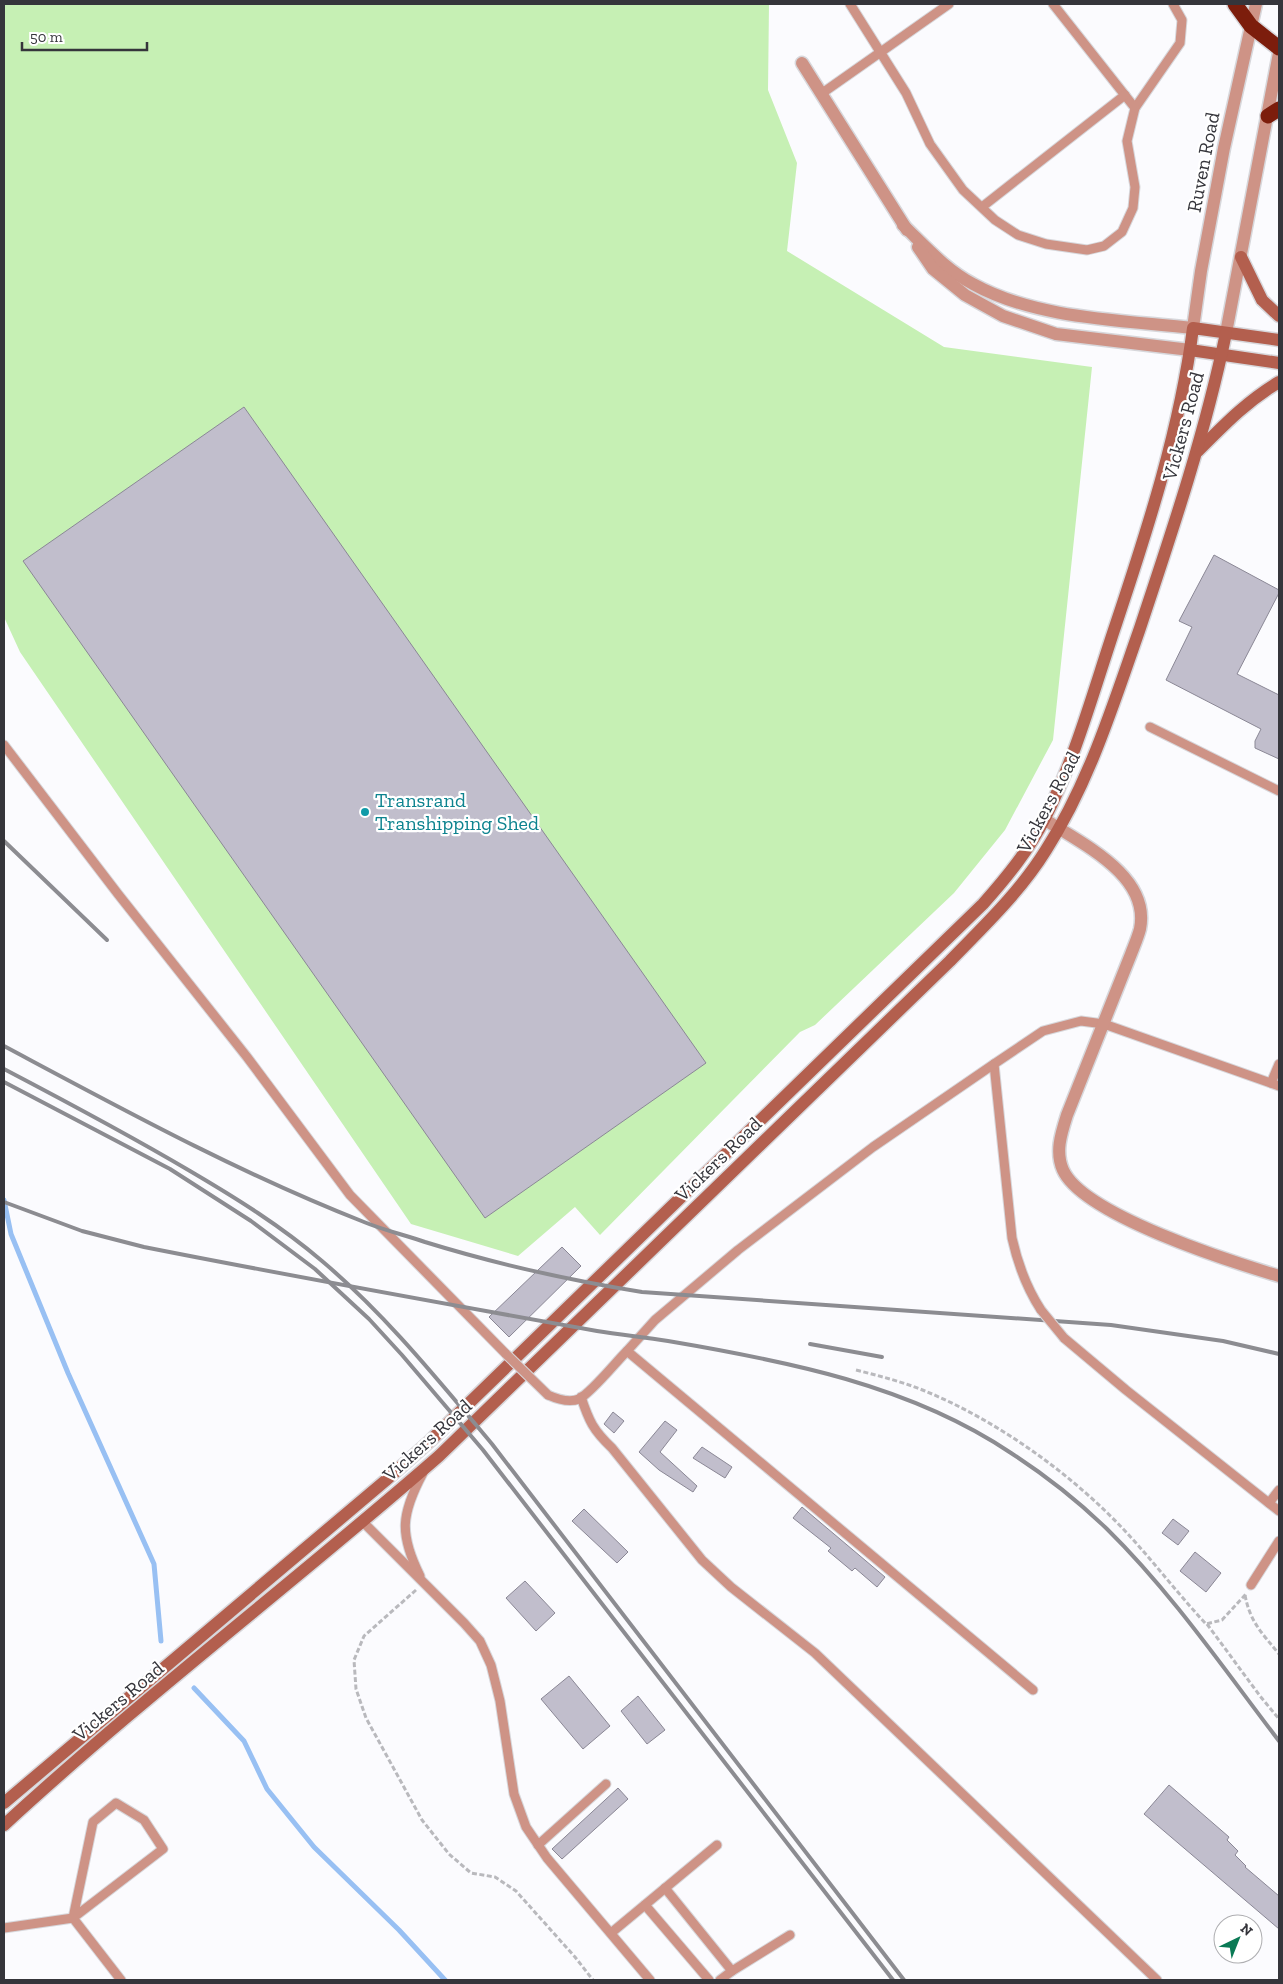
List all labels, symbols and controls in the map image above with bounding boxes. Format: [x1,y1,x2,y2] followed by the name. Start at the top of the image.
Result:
[22,20,148,52] scale bar
[30,28,63,46] text: 50 m
[1182,110,1224,214] street label: Ruven Road
[1157,369,1209,484] street label: Vickers Road
[1011,747,1085,858] street label: Vickers Road
[375,788,539,835] place label: Transrand Transhipping Shed
[359,806,371,818] marker: Transrand Transhipping Shed
[669,1112,766,1207] street label: Vickers Road
[377,1394,476,1487] street label: Vickers Road
[67,1656,168,1747] street label: Vickers Road
[1213,1914,1263,1964] north arrow
[1237,1920,1256,1940] text: N

